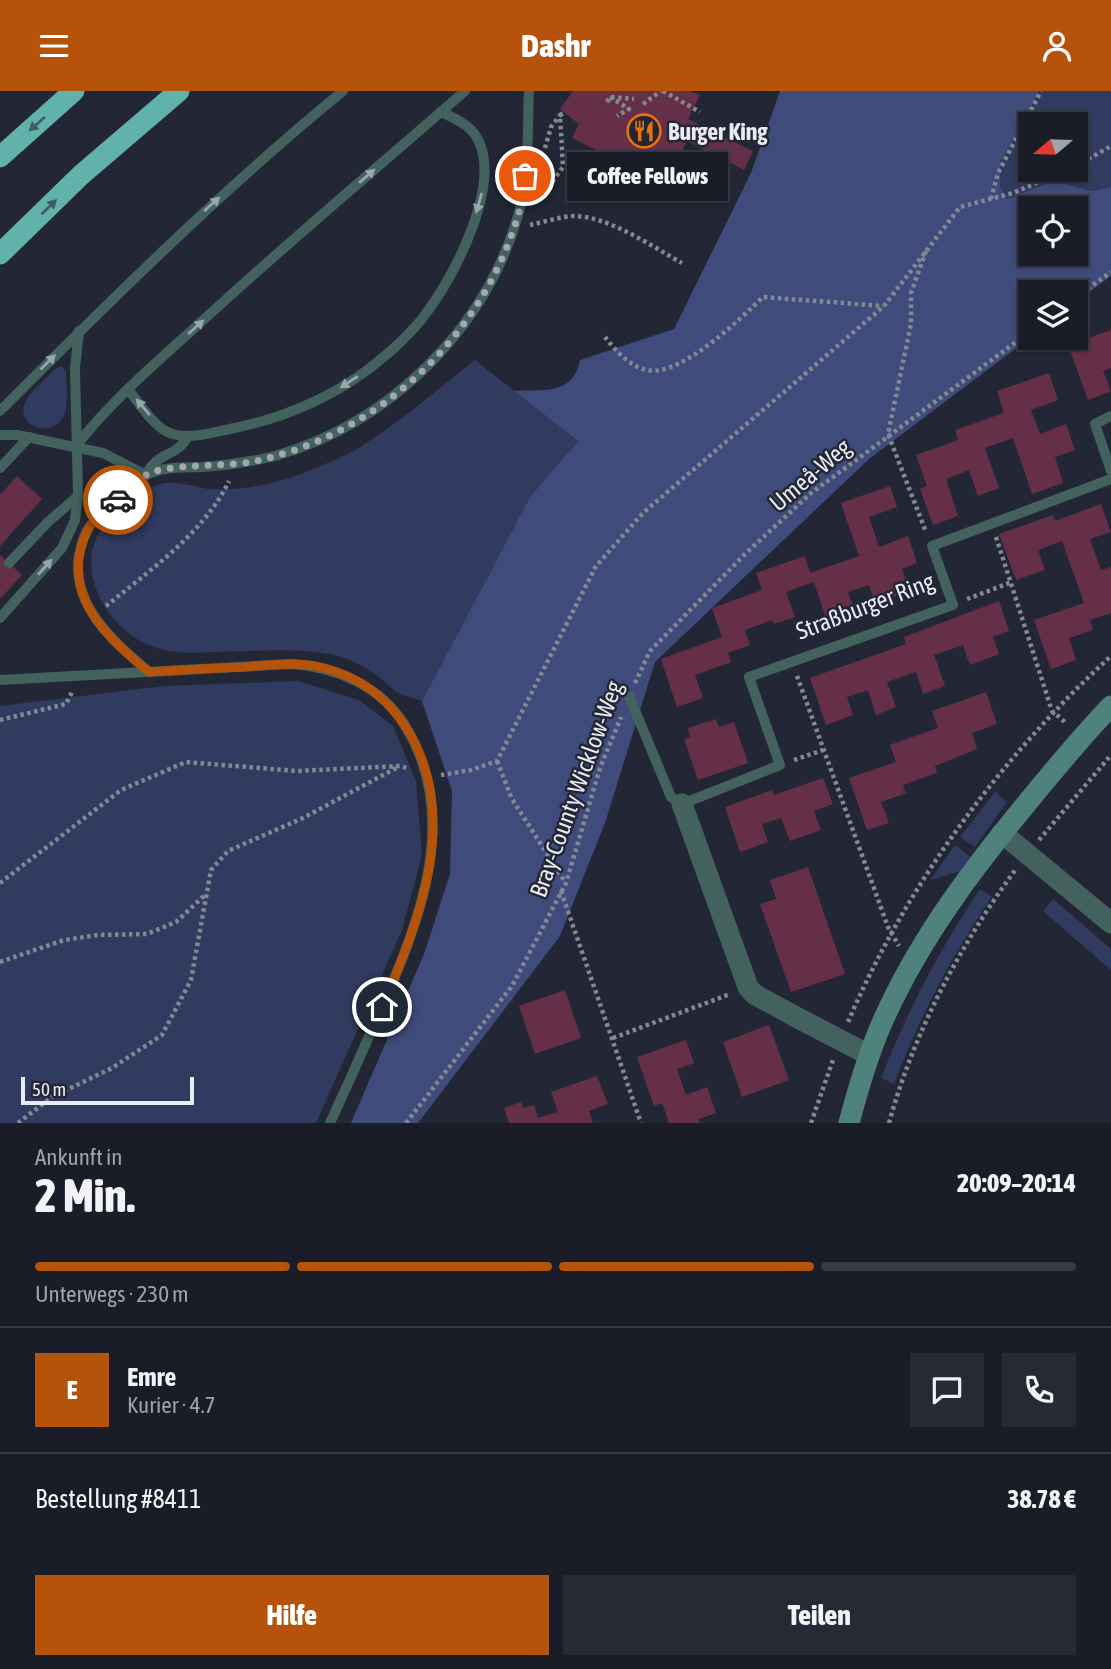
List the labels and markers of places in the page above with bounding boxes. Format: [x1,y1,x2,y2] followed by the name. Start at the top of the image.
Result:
[625,112,663,150] restaurant icon: Burger King
[668,118,768,145] place label: Burger King
[495,146,555,206] pin
[567,151,728,201] callout: Coffee Fellows
[352,977,412,1037] pin

